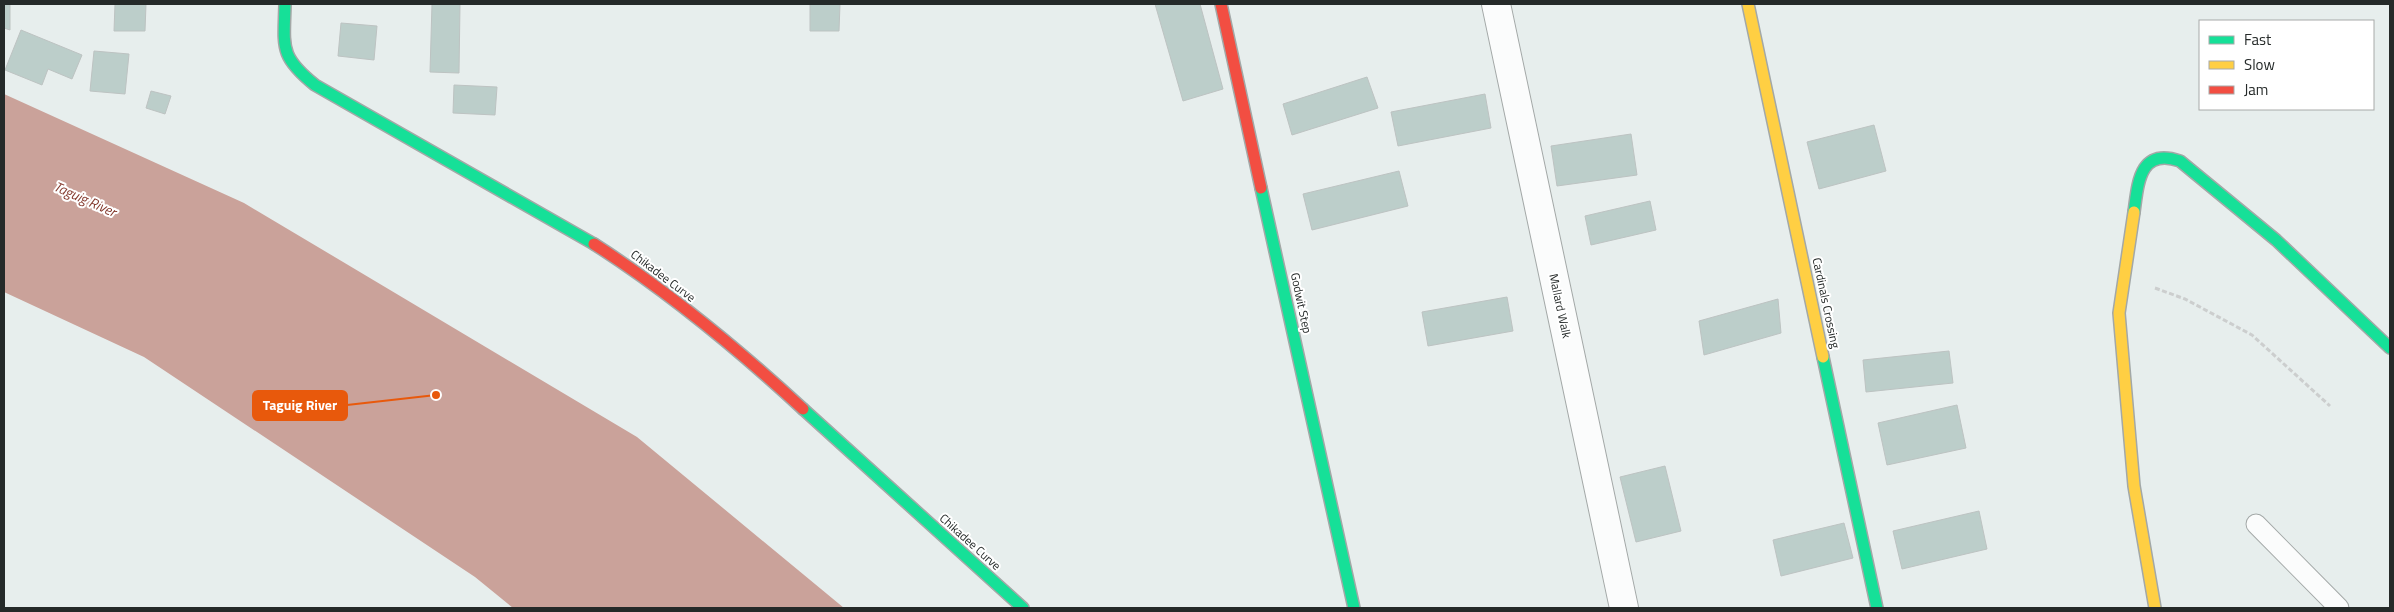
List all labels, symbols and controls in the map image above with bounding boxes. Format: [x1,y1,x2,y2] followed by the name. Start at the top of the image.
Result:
[2199,20,2374,110] legend
[2244,28,2272,51] text: Fast
[2244,53,2275,76] text: Slow
[2244,78,2268,101] text: Jam
[51,175,121,222] water label: Taguig River
[627,245,700,306] street label: Chikadee Curve
[1808,256,1845,350] street label: Cardinals Crossing
[1286,271,1317,335] street label: Godwit Step
[1544,272,1577,340] street label: Mallard Walk
[253,391,347,420] callout: Taguig River
[263,394,337,415] text: Taguig River
[935,509,1005,574] street label: Chikadee Curve

